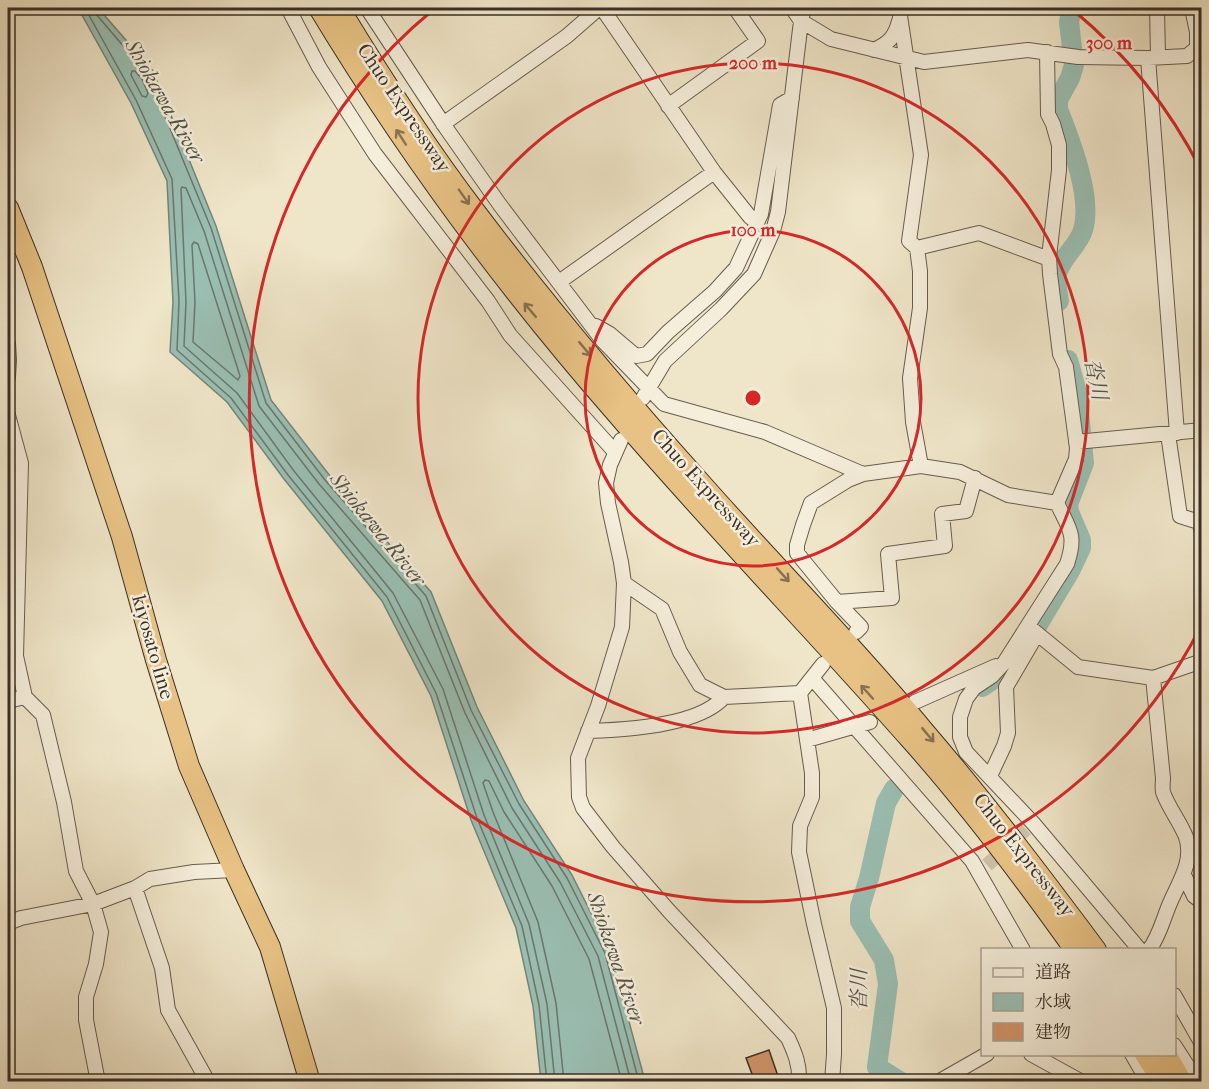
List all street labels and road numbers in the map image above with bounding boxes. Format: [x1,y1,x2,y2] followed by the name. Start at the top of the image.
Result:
[352,39,456,178] street label: Chuo Expressway
[647,424,766,553] street label: Chuo Expressway
[127,592,179,702] street label: kiyosato line
[969,789,1080,923] street label: Chuo Expressway

